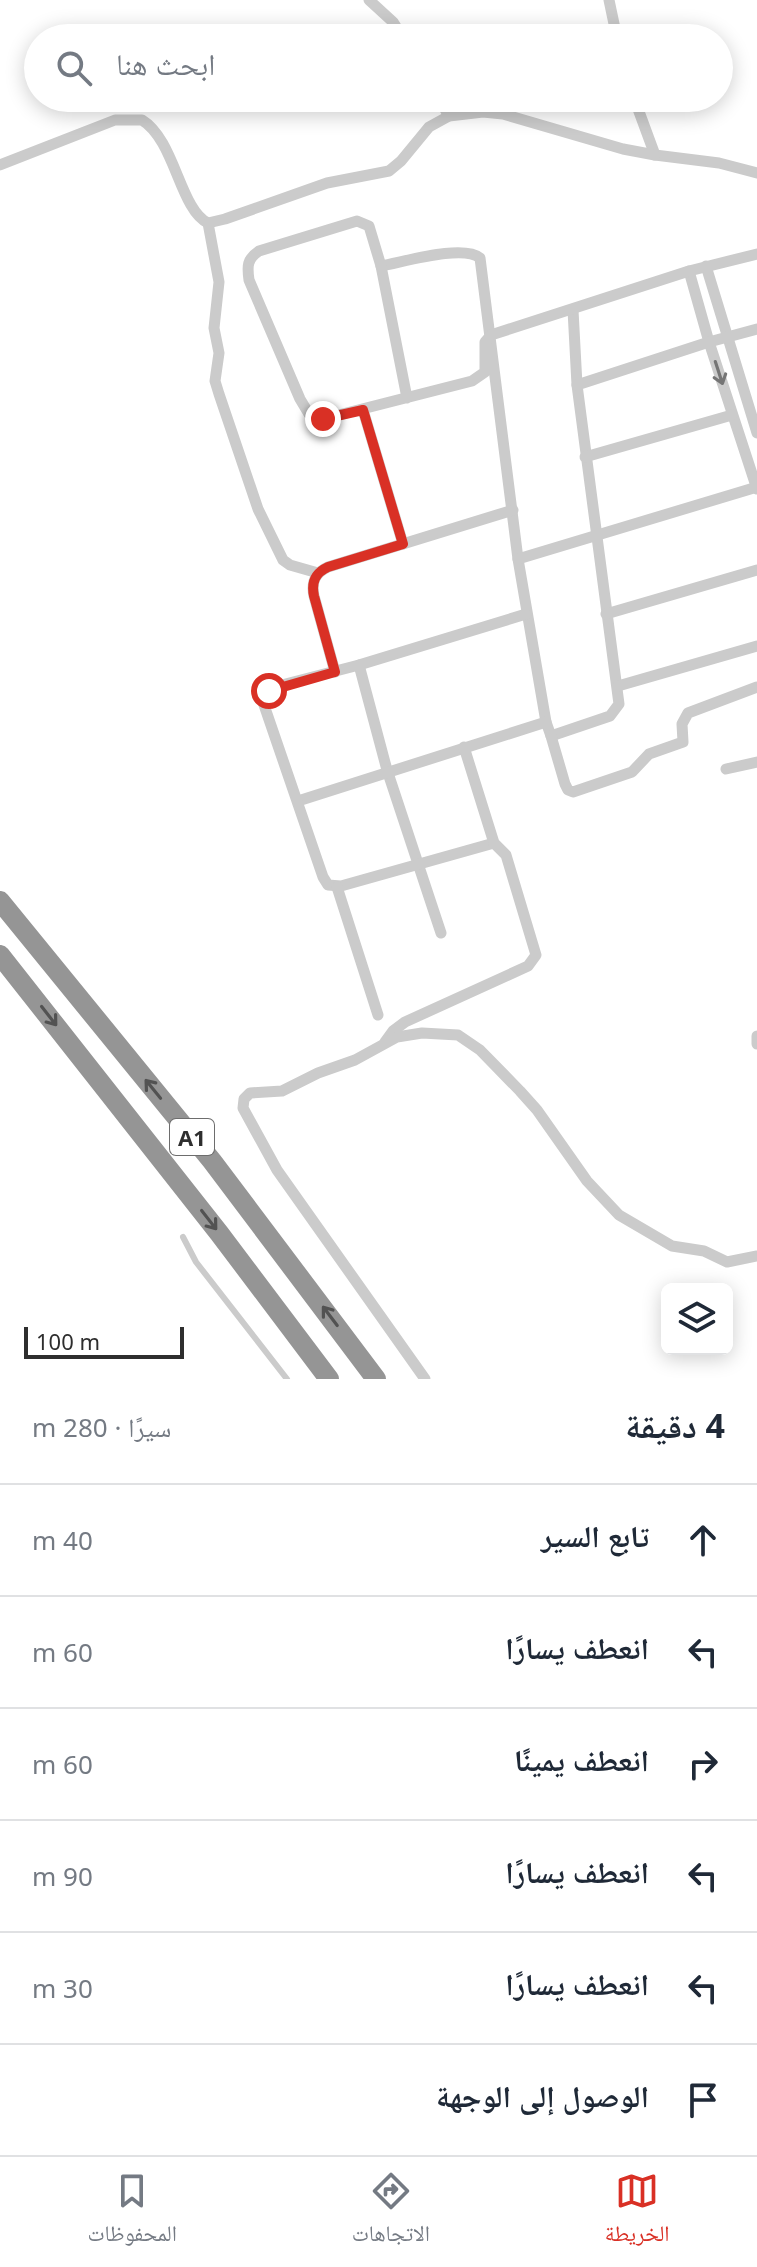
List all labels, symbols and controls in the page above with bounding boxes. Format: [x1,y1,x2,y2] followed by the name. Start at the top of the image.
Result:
[24,24,733,112] search box
[116,43,215,84] text: ابحث هنا
[52,46,96,90] icon: search
[712,360,727,385] one-way arrow
[305,401,341,437] route end
[251,673,287,709] route start
[40,1005,57,1026] one-way arrow
[144,1079,162,1100] one-way arrow
[170,1119,214,1155] road number: A1
[200,1209,218,1230] one-way arrow
[661,1283,733,1355] map controls
[661,1283,733,1355] button: layers
[322,1306,339,1327] one-way arrow
[24,1323,184,1359] scale bar
[36,1326,100,1356] text: 100 m
[625,1402,725,1448] text: 4 دقيقة
[32,1409,171,1445] text: سيرًا · 280 m
[541,1515,649,1556] text: تابع السير
[681,1518,725,1562] icon: ahead
[32,1522,93,1558] text: 40 m
[505,1627,649,1668] text: انعطف يسارًا
[681,1630,725,1674] icon: left
[32,1634,93,1670] text: 60 m
[514,1739,649,1780] text: انعطف يمينًا
[681,1742,725,1786] icon: right
[32,1746,93,1782] text: 60 m
[505,1851,649,1892] text: انعطف يسارًا
[681,1854,725,1898] icon: left
[32,1858,93,1894] text: 90 m
[505,1963,649,2004] text: انعطف يسارًا
[681,1966,725,2010] icon: left
[32,1970,93,2006] text: 30 m
[436,2075,649,2116] text: الوصول إلى الوجهة
[681,2078,725,2122] icon: arrive
[87,2169,177,2255] tab: المحفوظات
[352,2169,430,2255] tab: الاتجاهات
[605,2169,670,2255] tab: الخريطة

